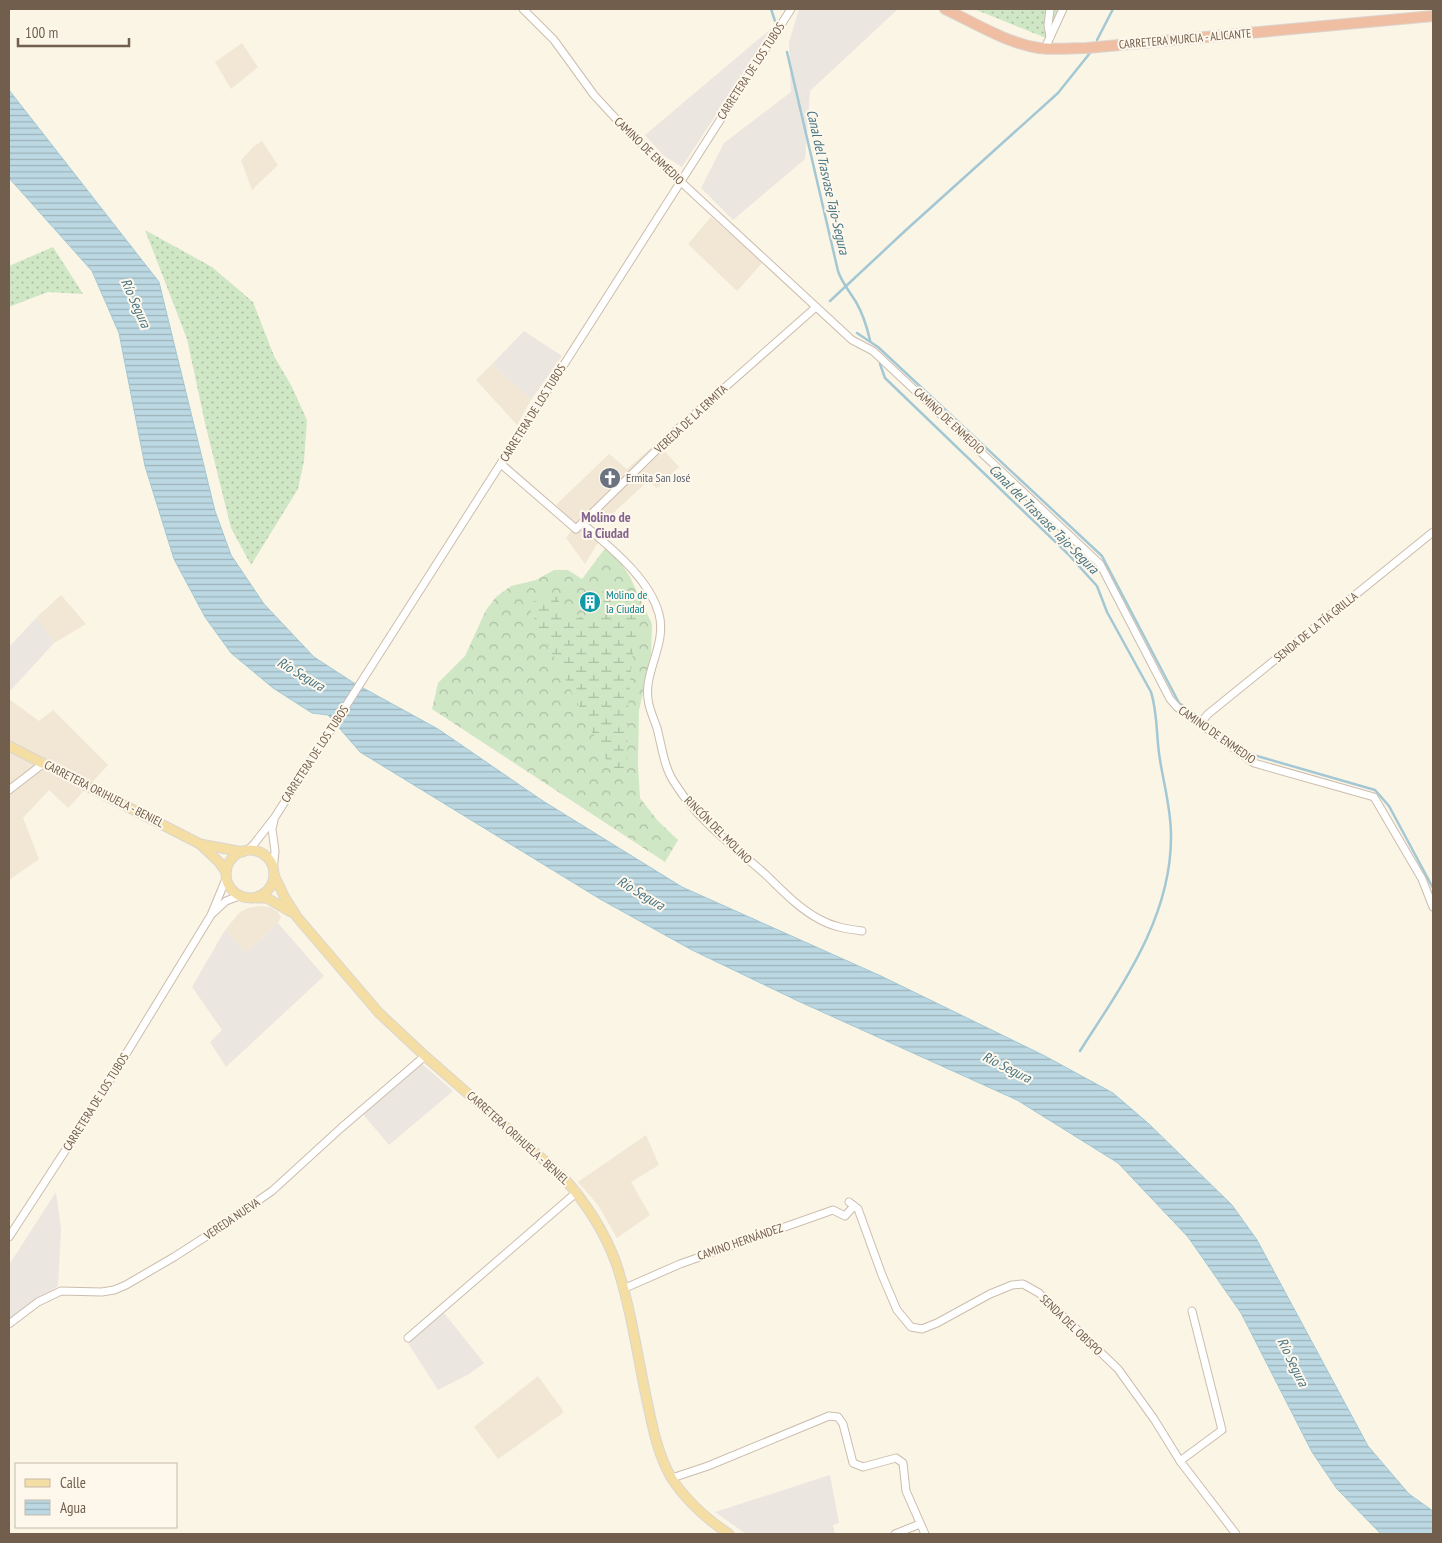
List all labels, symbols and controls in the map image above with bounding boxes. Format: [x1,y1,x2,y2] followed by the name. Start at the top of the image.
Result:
[18,15,129,47] scale bar
[714,19,788,122] street label: CARRETERA DE LOS TUBOS
[25,23,58,42] text: 100 m
[1118,25,1252,52] street label: CARRETERA MURCIA - ALICANTE
[803,108,854,257] water label: Canal del Trasvase Tajo-Segura
[611,114,688,188] street label: CAMINO DE ENMEDIO
[117,276,155,332] water label: Río Segura
[496,361,569,464] street label: CARRETERA DE LOS TUBOS
[650,381,730,457] street label: VEREDA DE LA ERMITA
[911,384,988,457] street label: CAMINO DE ENMEDIO
[985,460,1104,579] water label: Canal del Trasvase Tajo-Segura
[598,466,622,490] church icon: Ermita San José
[626,470,690,485] place label: Ermita San José
[581,508,631,542] district label: Molino de la Ciudad
[606,587,647,616] place label: Molino de la Ciudad
[1271,588,1361,665] street label: SENDA DE LA TÍA GRILLA
[578,590,602,614] building icon: Molino de la Ciudad
[274,653,329,696] water label: Río Segura
[278,702,352,805] street label: CARRETERA DE LOS TUBOS
[1176,702,1259,767] street label: CAMINO DE ENMEDIO
[42,757,167,830] street label: CARRETERA ORIHUELA - BENIEL
[681,793,756,867] street label: RINCÓN DEL MOLINO
[614,872,669,915] water label: Río Segura
[980,1047,1035,1087] water label: Río Segura
[59,1050,132,1153] street label: CARRETERA DE LOS TUBOS
[464,1088,573,1188] street label: CARRETERA ORIHUELA - BENIEL
[200,1194,263,1243] street label: VEREDA NUEVA
[695,1220,785,1263] street label: CAMINO HERNÁNDEZ
[1037,1291,1106,1359] street label: SENDA DEL OBISPO
[1274,1335,1313,1391] water label: Río Segura
[15,1463,178,1528] legend
[60,1473,86,1492] text: Calle
[60,1498,86,1517] text: Agua

